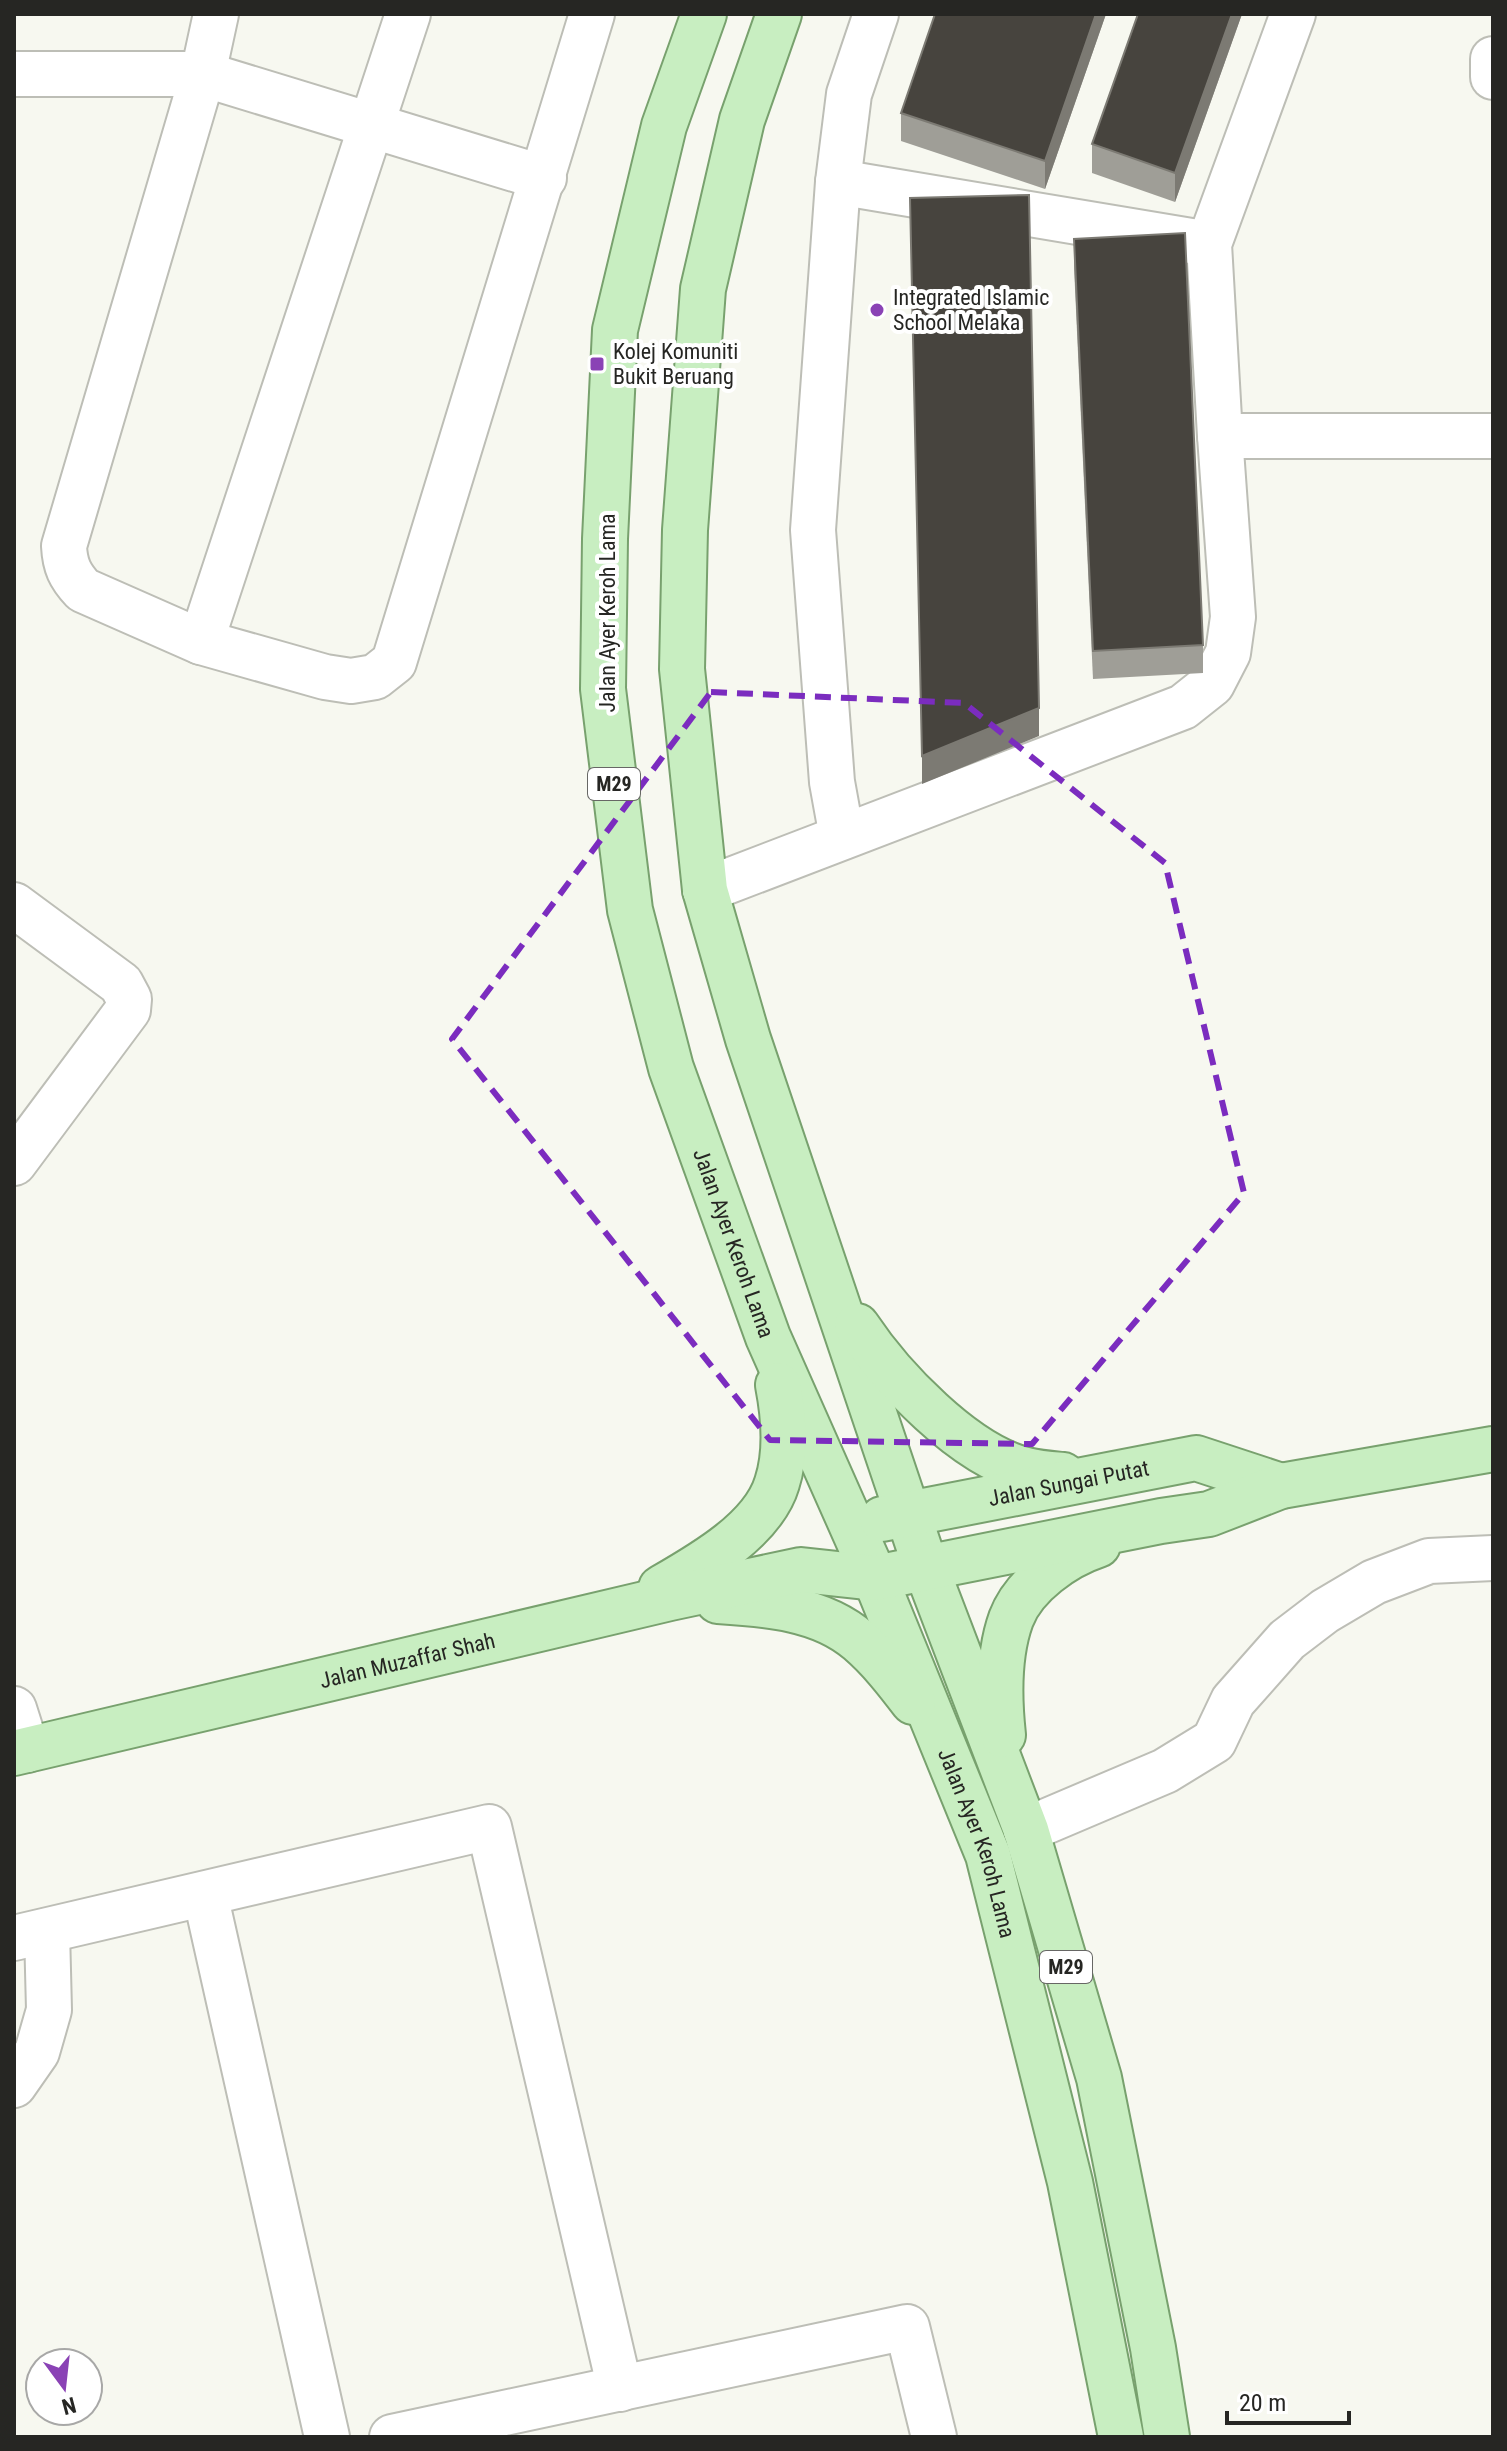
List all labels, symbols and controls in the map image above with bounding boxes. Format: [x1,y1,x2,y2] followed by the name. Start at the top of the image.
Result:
[893,285,1049,335] place label: Integrated Islamic School Melaka
[868,301,886,319] marker: Integrated Islamic School Melaka
[613,339,738,389] place label: Kolej Komuniti Bukit Beruang
[588,355,606,373] marker: Kolej Komuniti Bukit Beruang
[595,513,620,713] street label: Jalan Ayer Keroh Lama
[588,768,640,800] road number: M29
[689,1145,780,1341] street label: Jalan Ayer Keroh Lama
[986,1455,1151,1511] street label: Jalan Sungai Putat
[317,1627,497,1693] street label: Jalan Muzaffar Shah
[933,1744,1021,1940] street label: Jalan Ayer Keroh Lama
[1040,1951,1092,1983] road number: M29
[24,2347,104,2427] north arrow
[1227,2375,1349,2425] scale bar
[1239,2389,1286,2417] text: 20 m
[59,2392,79,2420] text: N

